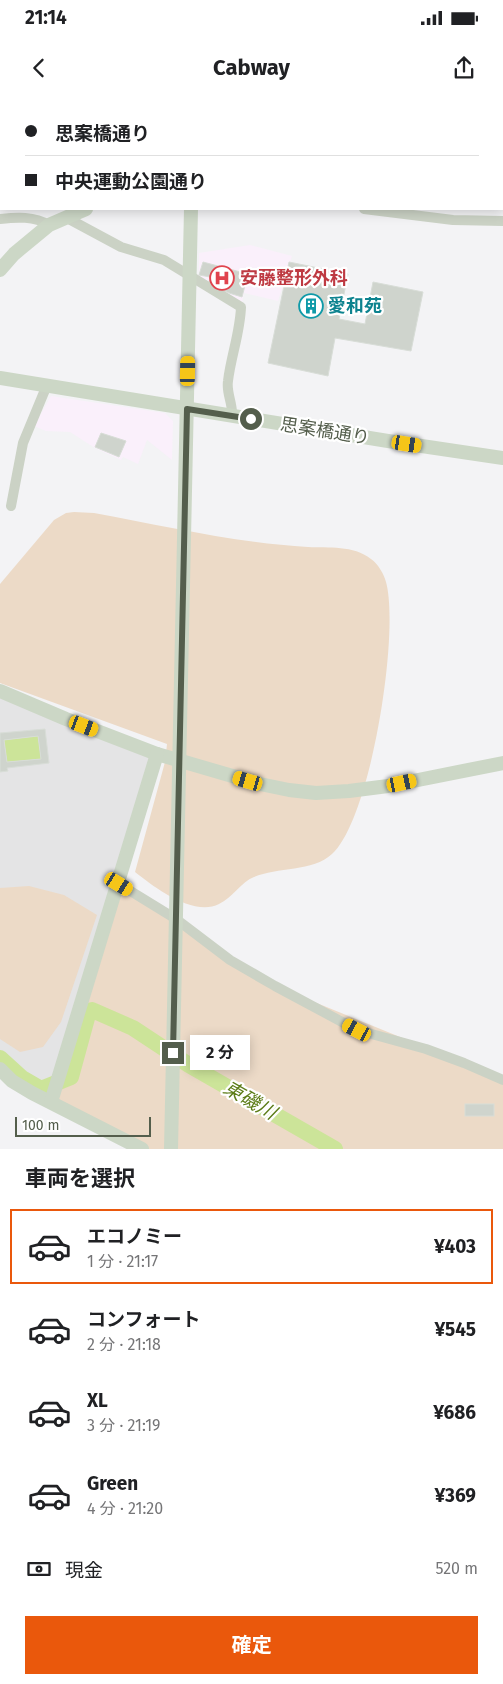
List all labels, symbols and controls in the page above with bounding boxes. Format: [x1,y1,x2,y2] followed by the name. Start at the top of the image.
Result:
[25,6,67,29] text: 21:14
[25,54,53,82] icon: back
[213,54,290,81] text: Cabway
[450,54,478,82] icon: share
[55,122,150,145] text: 思案橋通り
[55,170,207,193] text: 中央運動公園通り
[209,265,235,291] hospital icon: 安藤整形外科
[240,267,348,289] place label: 安藤整形外科
[298,293,324,319] building icon: 愛和苑
[328,295,382,317] place label: 愛和苑
[180,356,195,386] car
[240,408,262,430] route start
[279,413,371,449] street label: 思案橋通り
[391,434,422,454] car
[67,714,100,738] car
[231,770,264,792] car
[385,773,418,793] car
[102,870,135,898] car
[340,1016,373,1044] car
[190,1036,250,1070] callout: 2 分
[162,1042,184,1064] route end
[206,1043,234,1062] text: 2 分
[220,1076,282,1125] water label: 東磯川
[15,1114,151,1137] scale bar
[22,1117,59,1134] text: 100 m
[25,1165,135,1192] text: 車両を選択
[27,1224,72,1269] icon: car
[87,1225,182,1248] text: エコノミー
[434,1235,476,1258] text: ¥403
[87,1252,158,1271] text: 1 分 · 21:17
[27,1307,72,1352] icon: car
[87,1308,200,1331] text: コンフォート
[434,1318,476,1341] text: ¥545
[87,1335,161,1354] text: 2 分 · 21:18
[87,1389,108,1412] text: XL
[27,1390,72,1435] icon: car
[433,1401,476,1424] text: ¥686
[87,1416,161,1435] text: 3 分 · 21:19
[87,1472,138,1495] text: Green
[27,1473,72,1518] icon: car
[435,1484,476,1507] text: ¥369
[87,1499,163,1518] text: 4 分 · 21:20
[25,1555,53,1583] icon: cash
[65,1559,103,1582] text: 現金
[435,1559,478,1578] text: 520 m
[25,1616,478,1674] button: 確定

